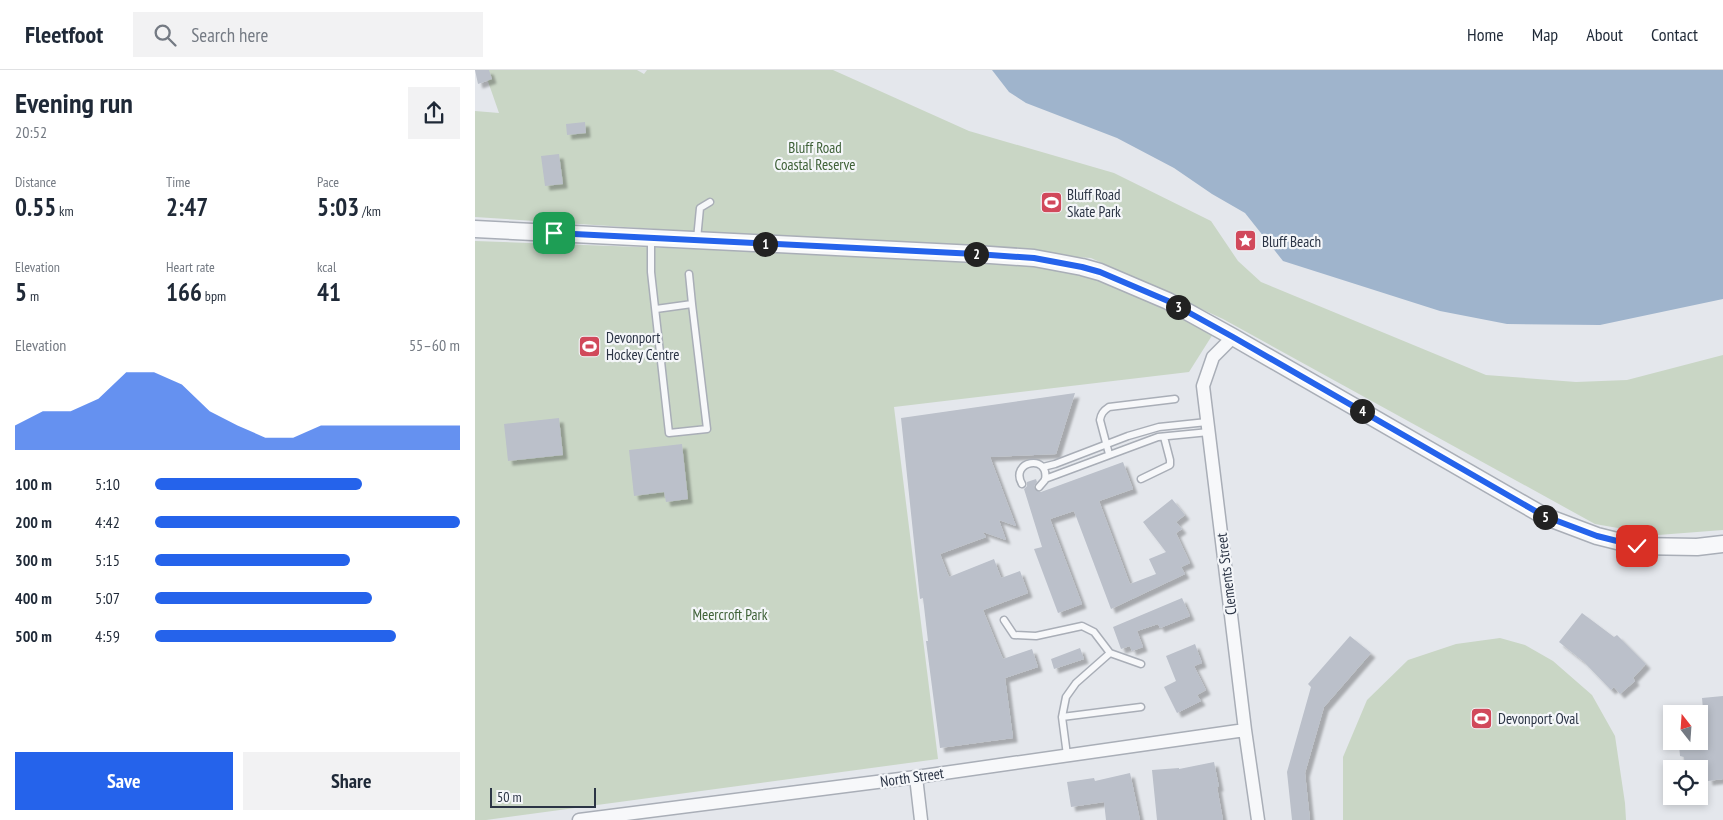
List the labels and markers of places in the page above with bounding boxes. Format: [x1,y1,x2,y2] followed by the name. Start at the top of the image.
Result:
[1067,185,1121,221] place label: Bluff Road Skate Park
[1039,191,1063,215] sports icon: Bluff Road Skate Park
[533,212,575,254] pin
[1234,229,1258,253] place icon: Bluff Beach
[753,232,777,256] pin: 1
[1262,232,1321,251] place label: Bluff Beach
[963,242,989,266] pin: 2
[1165,294,1191,320] pin: 3
[606,328,680,364] place label: Devonport Hockey Centre
[578,334,602,358] sports icon: Devonport Hockey Centre
[1349,398,1375,424] pin: 4
[1533,504,1557,530] pin: 5
[1616,525,1658,567] pin
[1470,706,1494,730] sports icon: Devonport Oval
[1498,709,1579,728] place label: Devonport Oval

